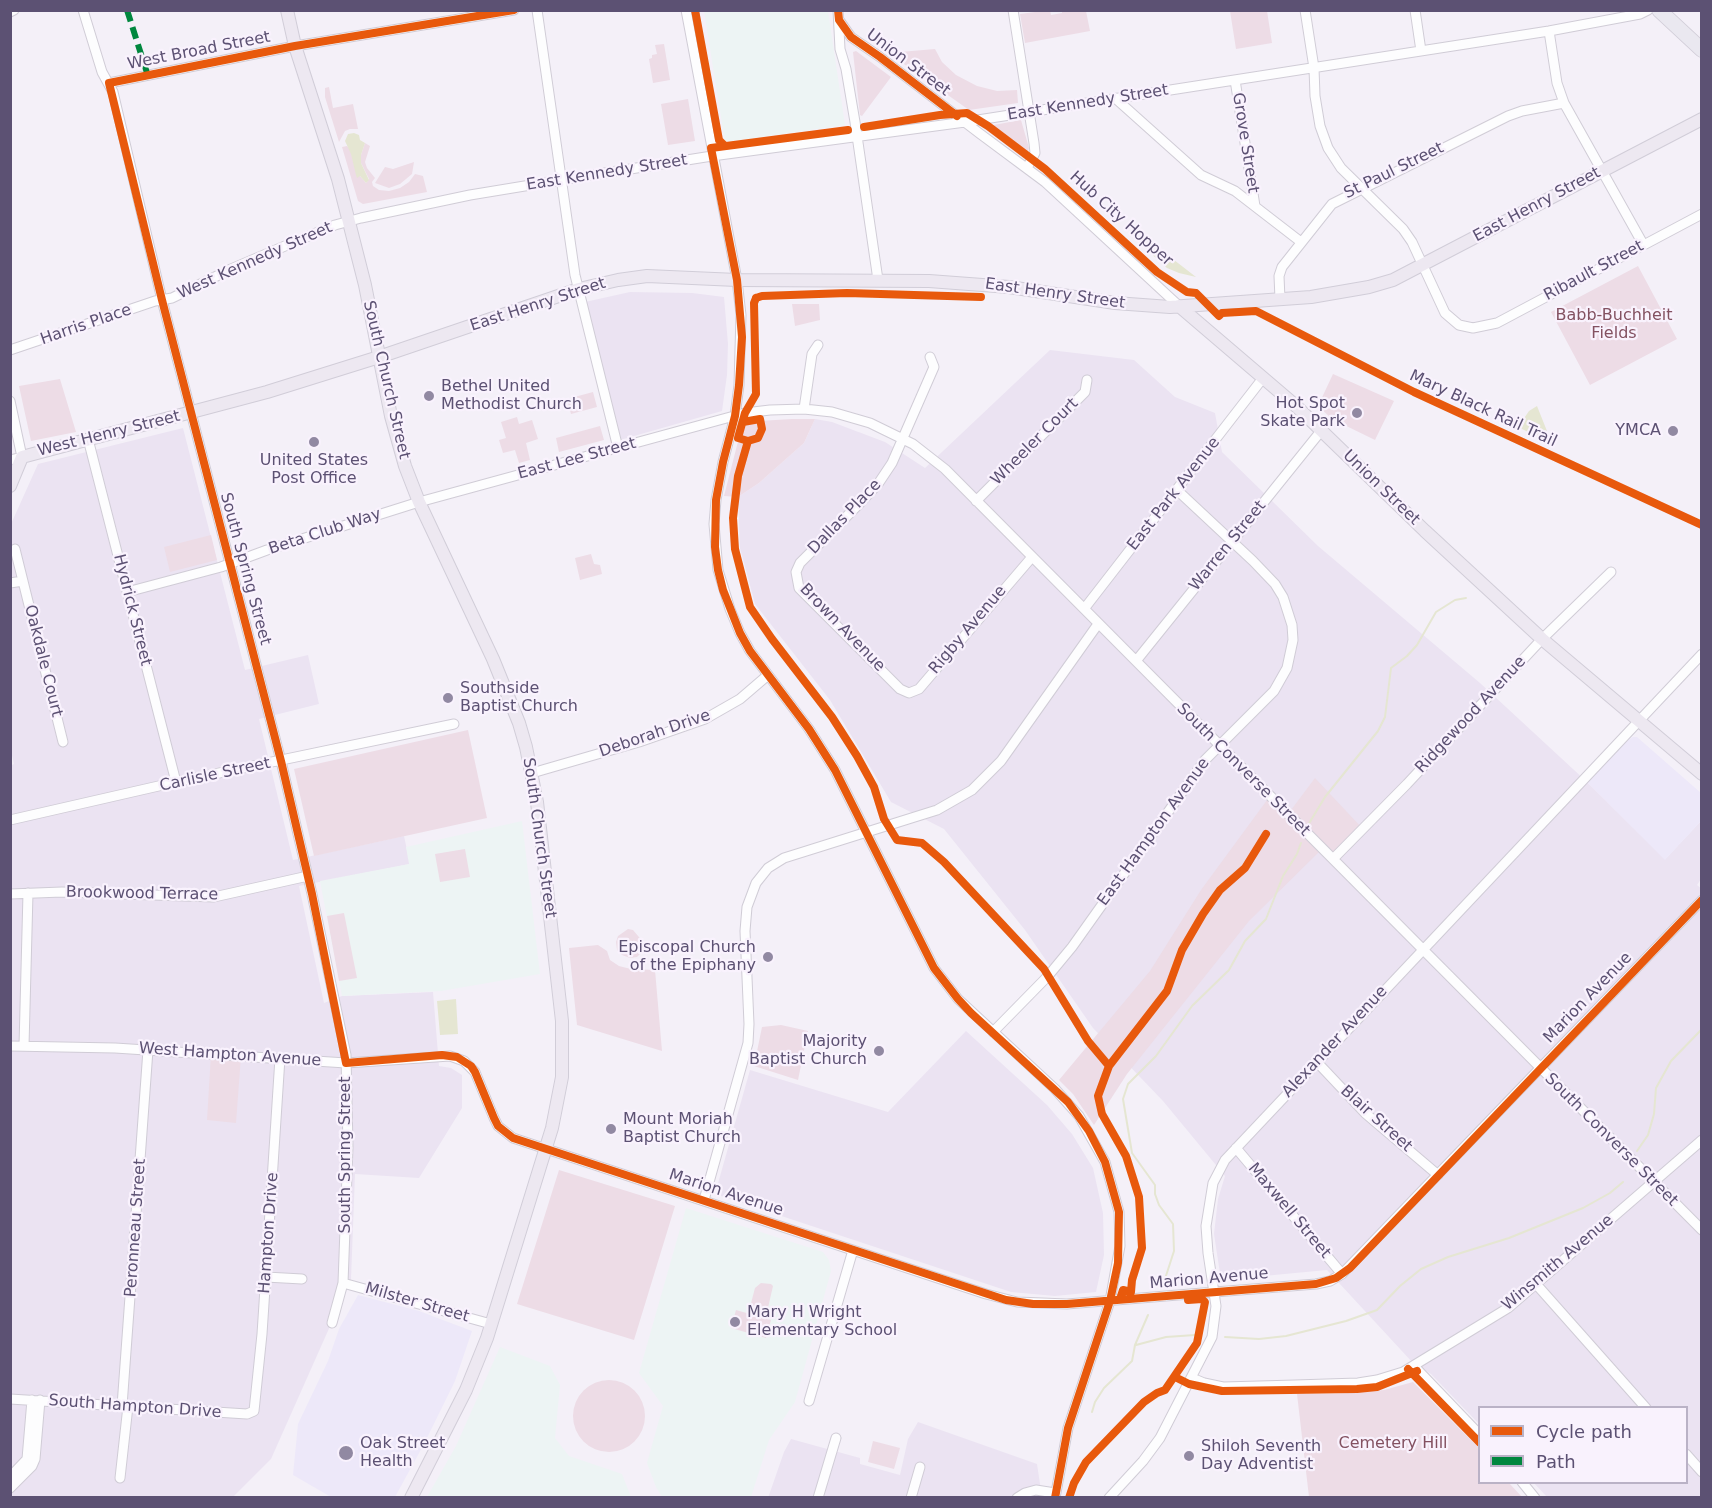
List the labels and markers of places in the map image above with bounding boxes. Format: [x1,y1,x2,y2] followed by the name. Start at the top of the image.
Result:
[441,377,582,415] place label: Bethel United Methodist Church
[422,389,436,403] marker: Bethel United Methodist Church
[1260,394,1345,432] place label: Hot Spot Skate Park
[1350,406,1364,420] marker: Hot Spot Skate Park
[1615,421,1661,441] place label: YMCA
[1666,424,1680,438] marker: YMCA
[307,435,321,449] marker: United States Post Office
[260,451,368,489] place label: United States Post Office
[460,679,578,717] place label: Southside Baptist Church
[441,691,455,705] marker: Southside Baptist Church
[618,938,756,976] place label: Episcopal Church of the Epiphany
[761,950,775,964] marker: Episcopal Church of the Epiphany
[749,1032,867,1070] place label: Majority Baptist Church
[872,1044,886,1058] marker: Majority Baptist Church
[623,1110,741,1148] place label: Mount Moriah Baptist Church
[604,1122,618,1136] marker: Mount Moriah Baptist Church
[747,1303,897,1341] place label: Mary H Wright Elementary School
[728,1315,742,1329] marker: Mary H Wright Elementary School
[360,1434,445,1472] place label: Oak Street Health
[1201,1437,1321,1475] place label: Shiloh Seventh Day Adventist
[337,1444,355,1462] marker: Oak Street Health
[1182,1449,1196,1463] marker: Shiloh Seventh Day Adventist

